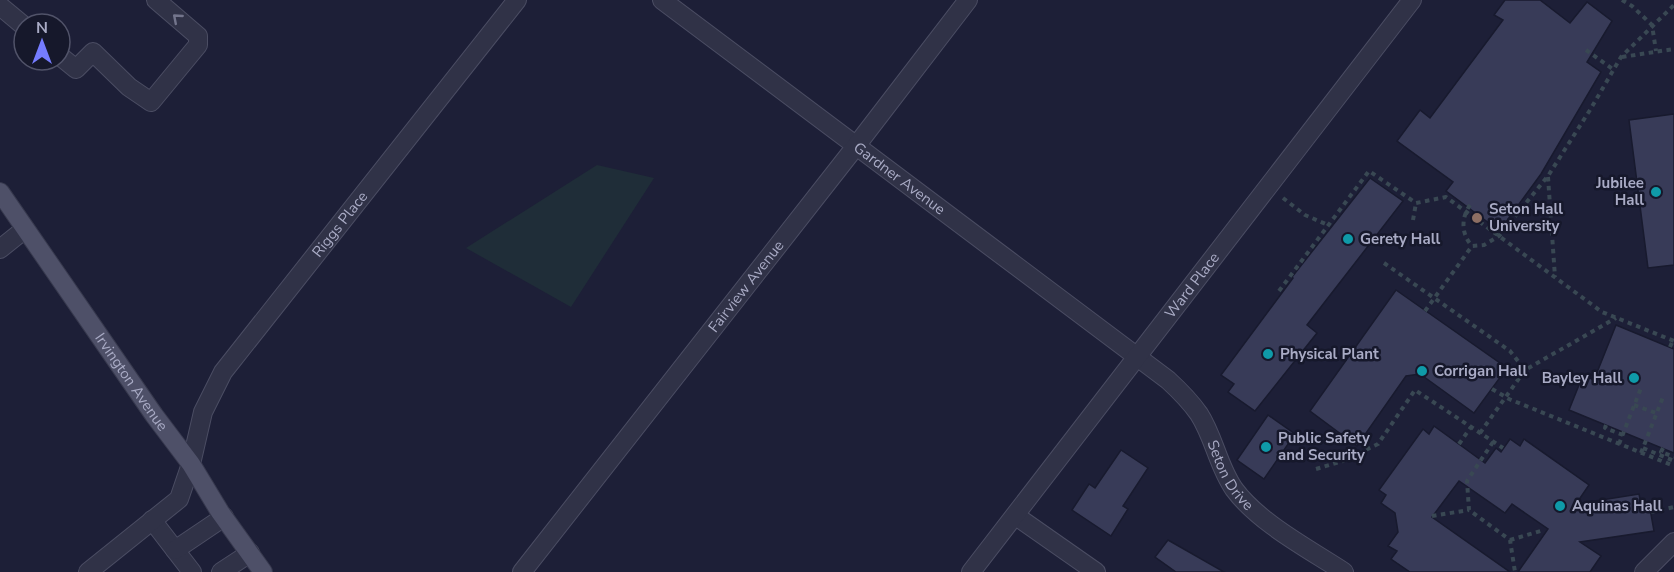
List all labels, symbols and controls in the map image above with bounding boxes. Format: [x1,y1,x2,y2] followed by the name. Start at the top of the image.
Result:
[12,12,72,72] north arrow
[173,14,184,25] one-way arrow
[36,17,48,39] text: N
[850,137,949,219] street label: Gardner Avenue
[1595,173,1644,210] place label: Jubilee Hall
[1649,185,1663,199] marker: Jubilee Hall
[307,187,372,261] street label: Riggs Place
[1489,199,1563,236] place label: Seton Hall University
[1470,211,1484,225] marker: Seton Hall University
[1360,229,1440,249] place label: Gerety Hall
[1341,232,1355,246] marker: Gerety Hall
[704,236,788,337] street label: Fairview Avenue
[1160,248,1224,322] street label: Ward Place
[90,329,173,435] street label: Irvington Avenue
[1280,344,1379,364] place label: Physical Plant
[1261,347,1275,361] marker: Physical Plant
[1434,361,1528,381] place label: Corrigan Hall
[1415,364,1429,378] marker: Corrigan Hall
[1542,368,1622,388] place label: Bayley Hall
[1627,371,1641,385] marker: Bayley Hall
[1278,428,1370,465] place label: Public Safety and Security
[1203,437,1258,515] street label: Seton Drive
[1259,440,1273,454] marker: Public Safety and Security
[1572,496,1663,516] place label: Aquinas Hall
[1553,499,1567,513] marker: Aquinas Hall

